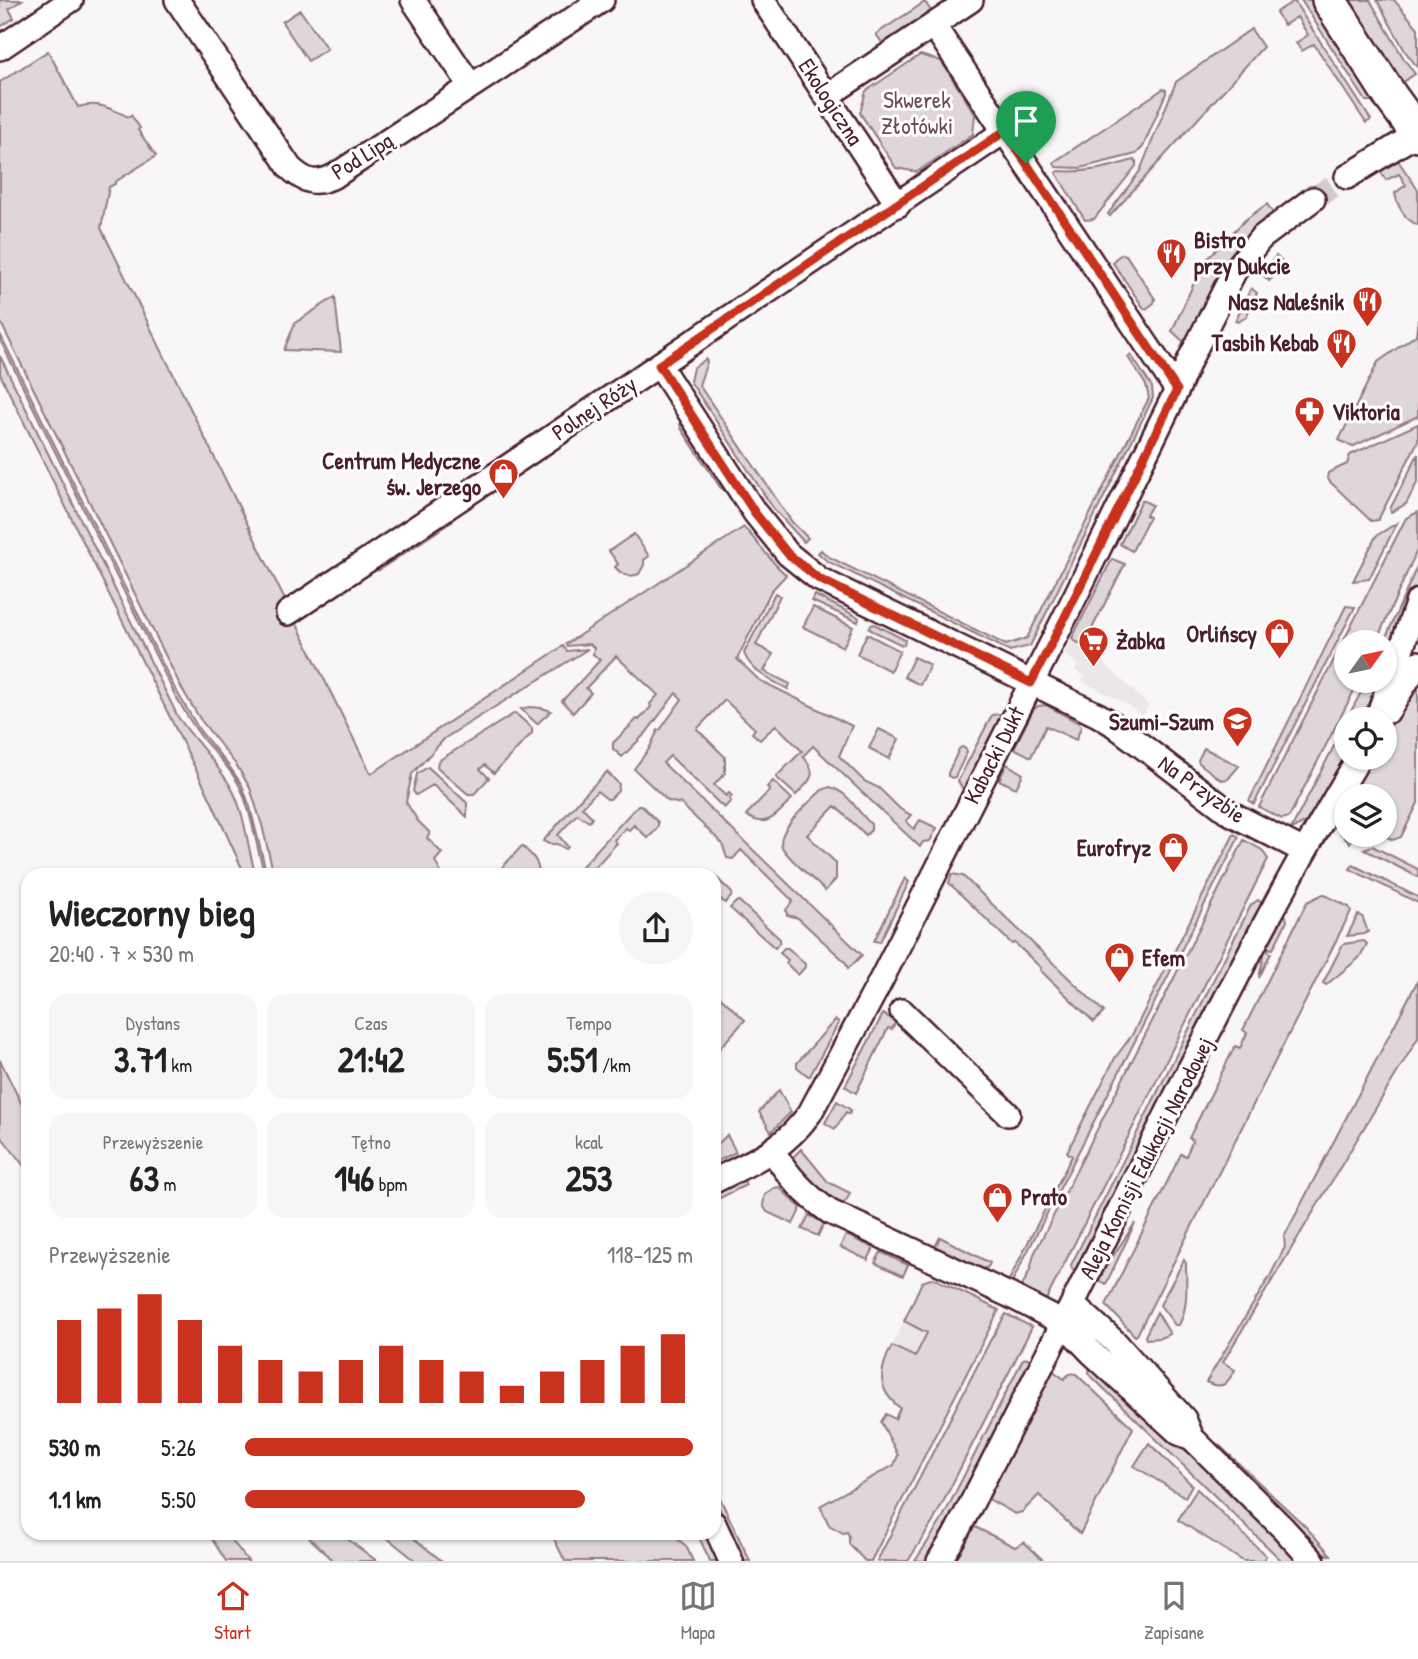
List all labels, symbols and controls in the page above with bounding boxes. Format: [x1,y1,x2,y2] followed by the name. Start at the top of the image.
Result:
[792,52,871,151] street label: Ekologiczna
[881,84,953,141] park label: Skwerek Złotówki
[996,91,1056,163] pin
[1007,102,1045,140] icon: arrive
[325,124,400,187] street label: Pod Lipą
[1194,224,1291,282] place label: Bistro przy Dukcie
[1154,236,1188,280] restaurant icon: Bistro przy Dukcie
[1350,285,1384,329] restaurant icon: Nasz Naleśnik
[1228,286,1344,317] place label: Nasz Naleśnik
[1325,326,1359,370] restaurant icon: Tasbih Kebab
[1211,327,1319,358] place label: Tasbih Kebab
[545,368,642,447] street label: Polnej Róży
[1292,395,1326,439] pharmacy icon: Viktoria
[1332,396,1400,427] place label: Viktoria
[322,445,482,503] place label: Centrum Medyczne św. Jerzego
[487,457,521,501] shop icon: Centrum Medyczne św. Jerzego
[1263,617,1297,661] shop icon: Orlińscy
[1186,618,1257,650] place label: Orlińscy
[1076,624,1110,668] supermarket icon: Żabka
[1116,625,1165,656] place label: Żabka
[1334,630,1396,693] north arrow
[1334,630,1397,847] map controls
[956,700,1032,809] street label: Kabacki Dukt
[1220,705,1254,749] school or university icon: Szumi-Szum
[1109,706,1214,737] place label: Szumi-Szum
[1334,707,1397,770] button: locate
[1153,747,1252,830] street label: Na Przyzbie
[1334,784,1397,847] button: layers
[1157,831,1191,875] shop icon: Eurofryz
[1077,832,1151,864] place label: Eurofryz
[49,886,255,938] text: Wieczorny bieg
[619,891,693,965] button: share
[49,938,194,969] text: 20:40 · 7 × 530 m
[1102,941,1136,985] shop icon: Efem
[1142,942,1186,973] place label: Efem
[126,1010,180,1036] text: Dystans
[354,1010,388,1036] text: Czas
[566,1010,612,1036] text: Tempo
[1071,1032,1220,1284] street label: Aleja Komisji Edukacji Narodowej
[114,1036,167,1083] text: 3.71
[338,1036,404,1083] text: 21:42
[547,1036,598,1083] text: 5:51
[167,1052,192,1078] text: km
[598,1052,631,1078] text: /km
[103,1129,203,1155] text: Przewyższenie
[351,1129,391,1155] text: Tętno
[575,1129,603,1155] text: kcal
[130,1155,159,1202] text: 63
[334,1155,374,1202] text: 146
[566,1155,612,1202] text: 253
[159,1171,176,1197] text: m
[374,1171,408,1197] text: bpm
[981,1180,1015,1224] shop icon: Prato
[1021,1181,1068,1212] place label: Prato
[49,1239,171,1270] text: Przewyższenie
[607,1239,693,1270] text: 118–125 m
[49,1432,100,1463] text: 530 m
[161,1432,196,1463] text: 5:26
[49,1484,101,1515] text: 1.1 km
[161,1484,196,1515] text: 5:50
[214,1577,252,1645] tab: Start
[679,1577,717,1645] tab: Mapa
[1144,1577,1204,1645] tab: Zapisane

